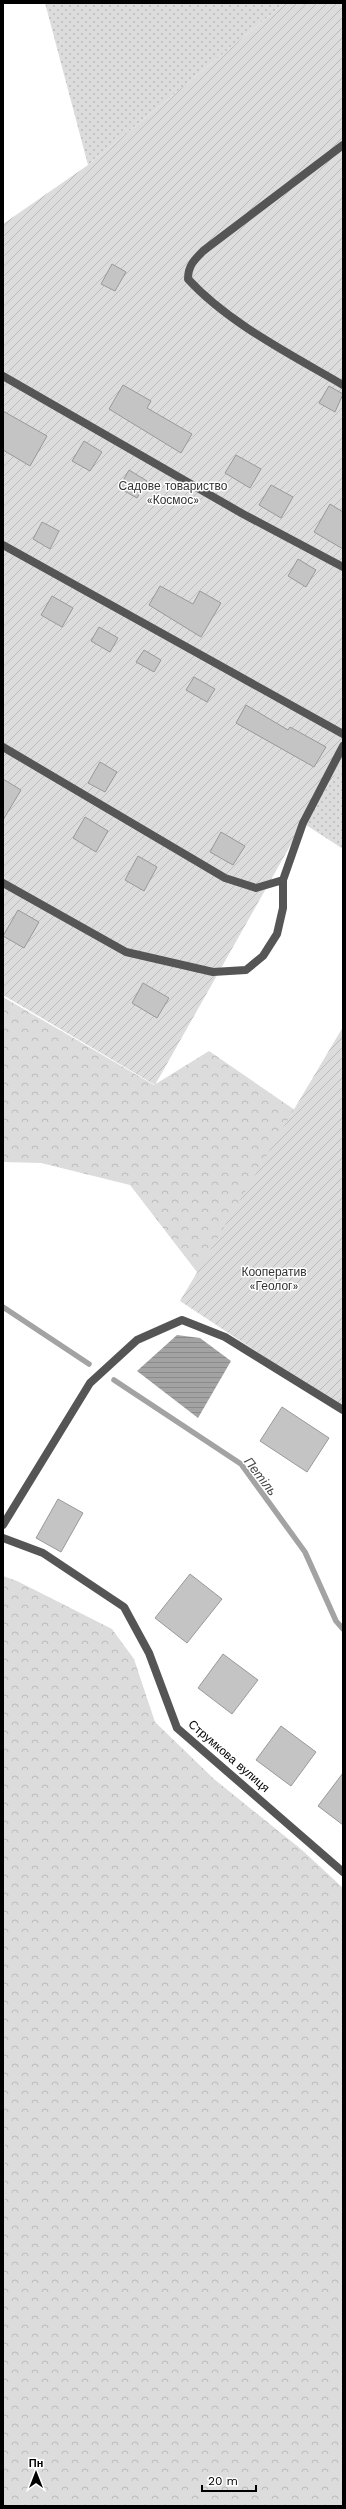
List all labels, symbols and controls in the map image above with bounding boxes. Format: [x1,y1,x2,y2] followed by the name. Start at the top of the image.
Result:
[119,479,228,507] park label: Садове товариство «Космос»
[241,1265,307,1293] park label: Кооператив «Геолог»
[241,1454,280,1499] water label: Петіль
[186,1717,272,1795] street label: Струмкова вулиця
[16,2453,56,2493] north arrow
[29,2457,43,2470] text: Пн
[202,2467,256,2493] scale bar
[208,2474,238,2488] text: 20 m

